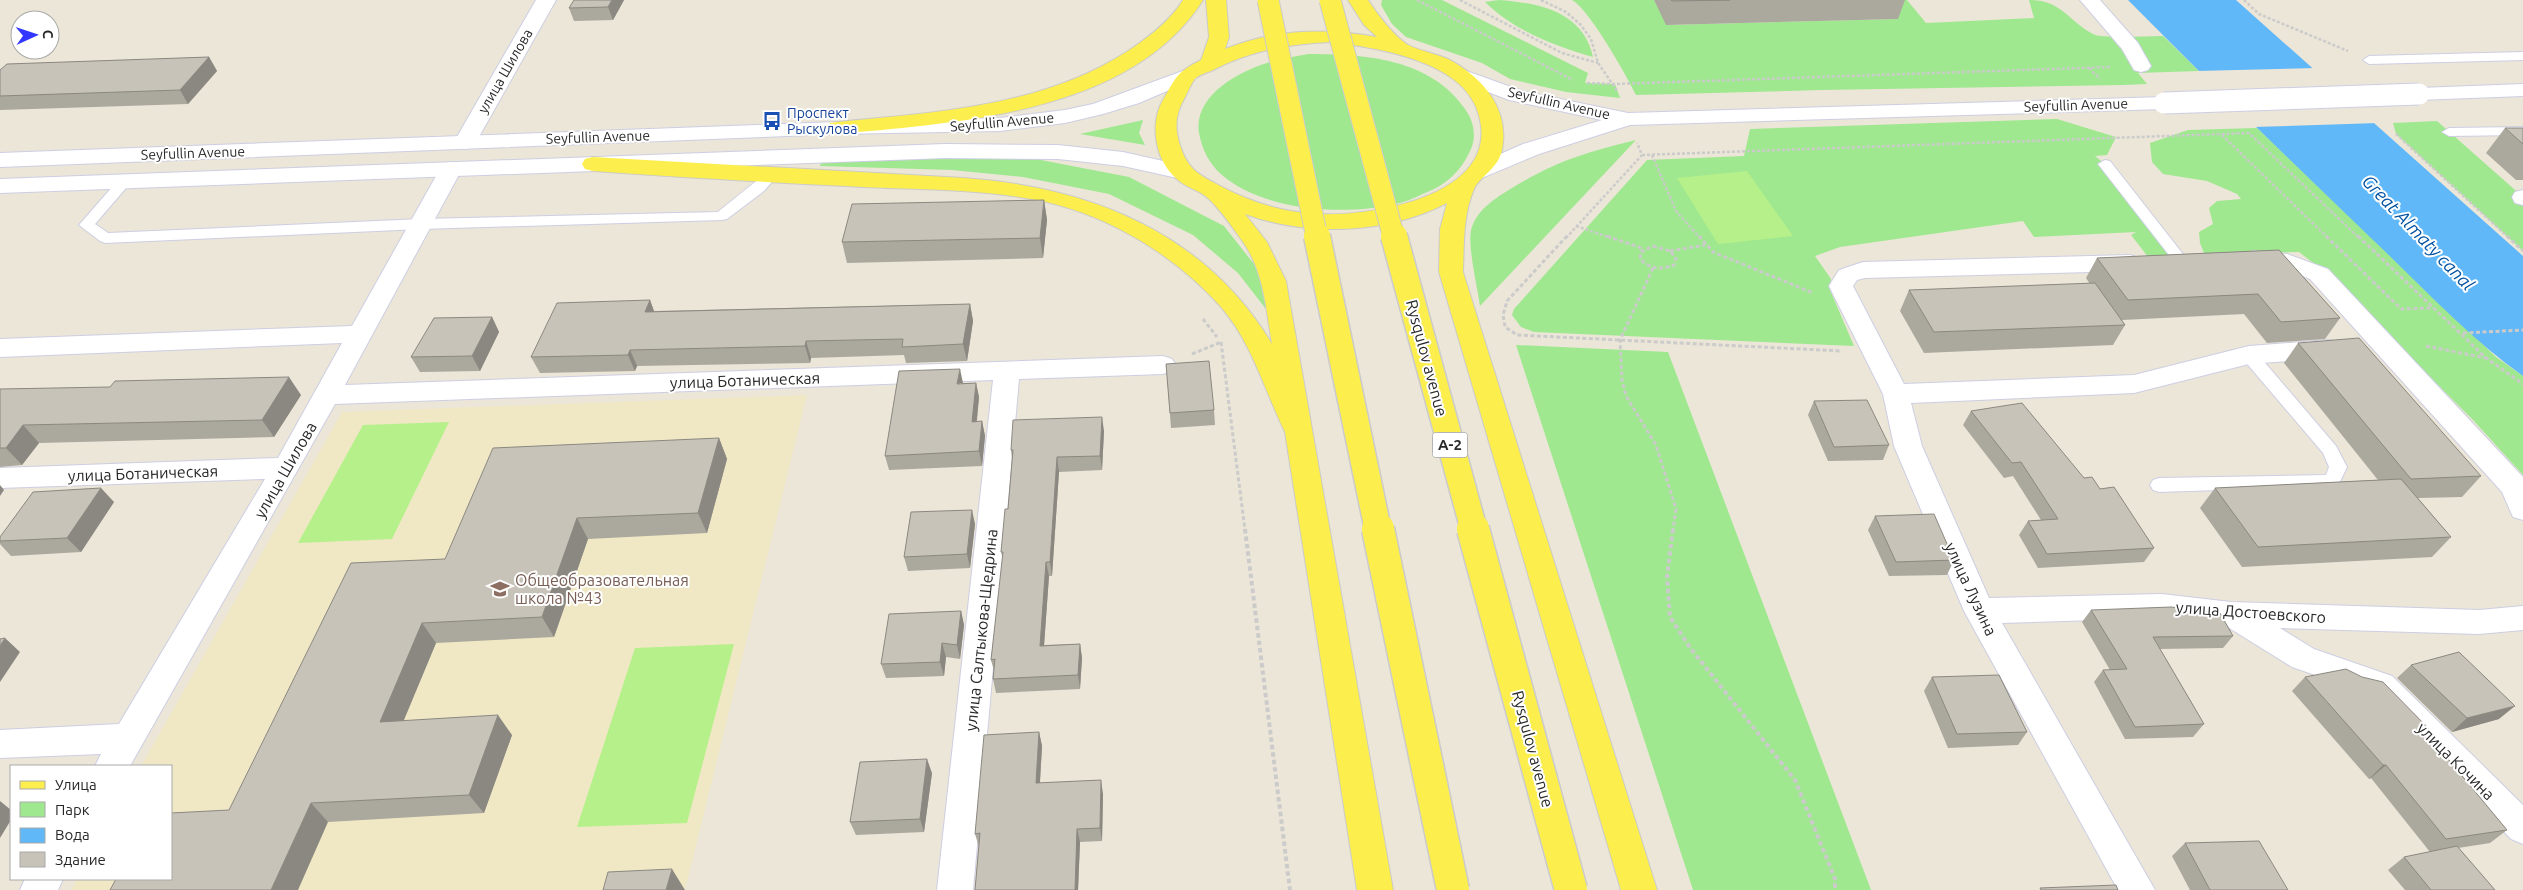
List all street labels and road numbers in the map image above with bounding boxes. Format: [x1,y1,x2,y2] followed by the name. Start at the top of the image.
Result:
[474,26,536,116] street label: улица Шилова
[1506,83,1612,123] street label: Seyfullin Avenue
[2024,95,2128,115] street label: Seyfullin Avenue
[949,109,1055,135] street label: Seyfullin Avenue
[546,127,650,147] street label: Seyfullin Avenue
[141,143,245,163] street label: Seyfullin Avenue
[1403,298,1451,418] street label: Rysqulov avenue
[669,368,821,392] street label: улица Ботаническая
[250,419,320,521] street label: улица Шилова
[1432,432,1468,458] road number: A-2
[67,461,219,485] street label: улица Ботаническая
[961,528,1001,732] street label: улица Салтыкова-Щедрина
[1942,539,2000,639] street label: улица Лузина
[2175,598,2327,626] street label: улица Достоевского
[1509,689,1557,809] street label: Rysqulov avenue
[2414,719,2498,803] street label: улица Кочина

